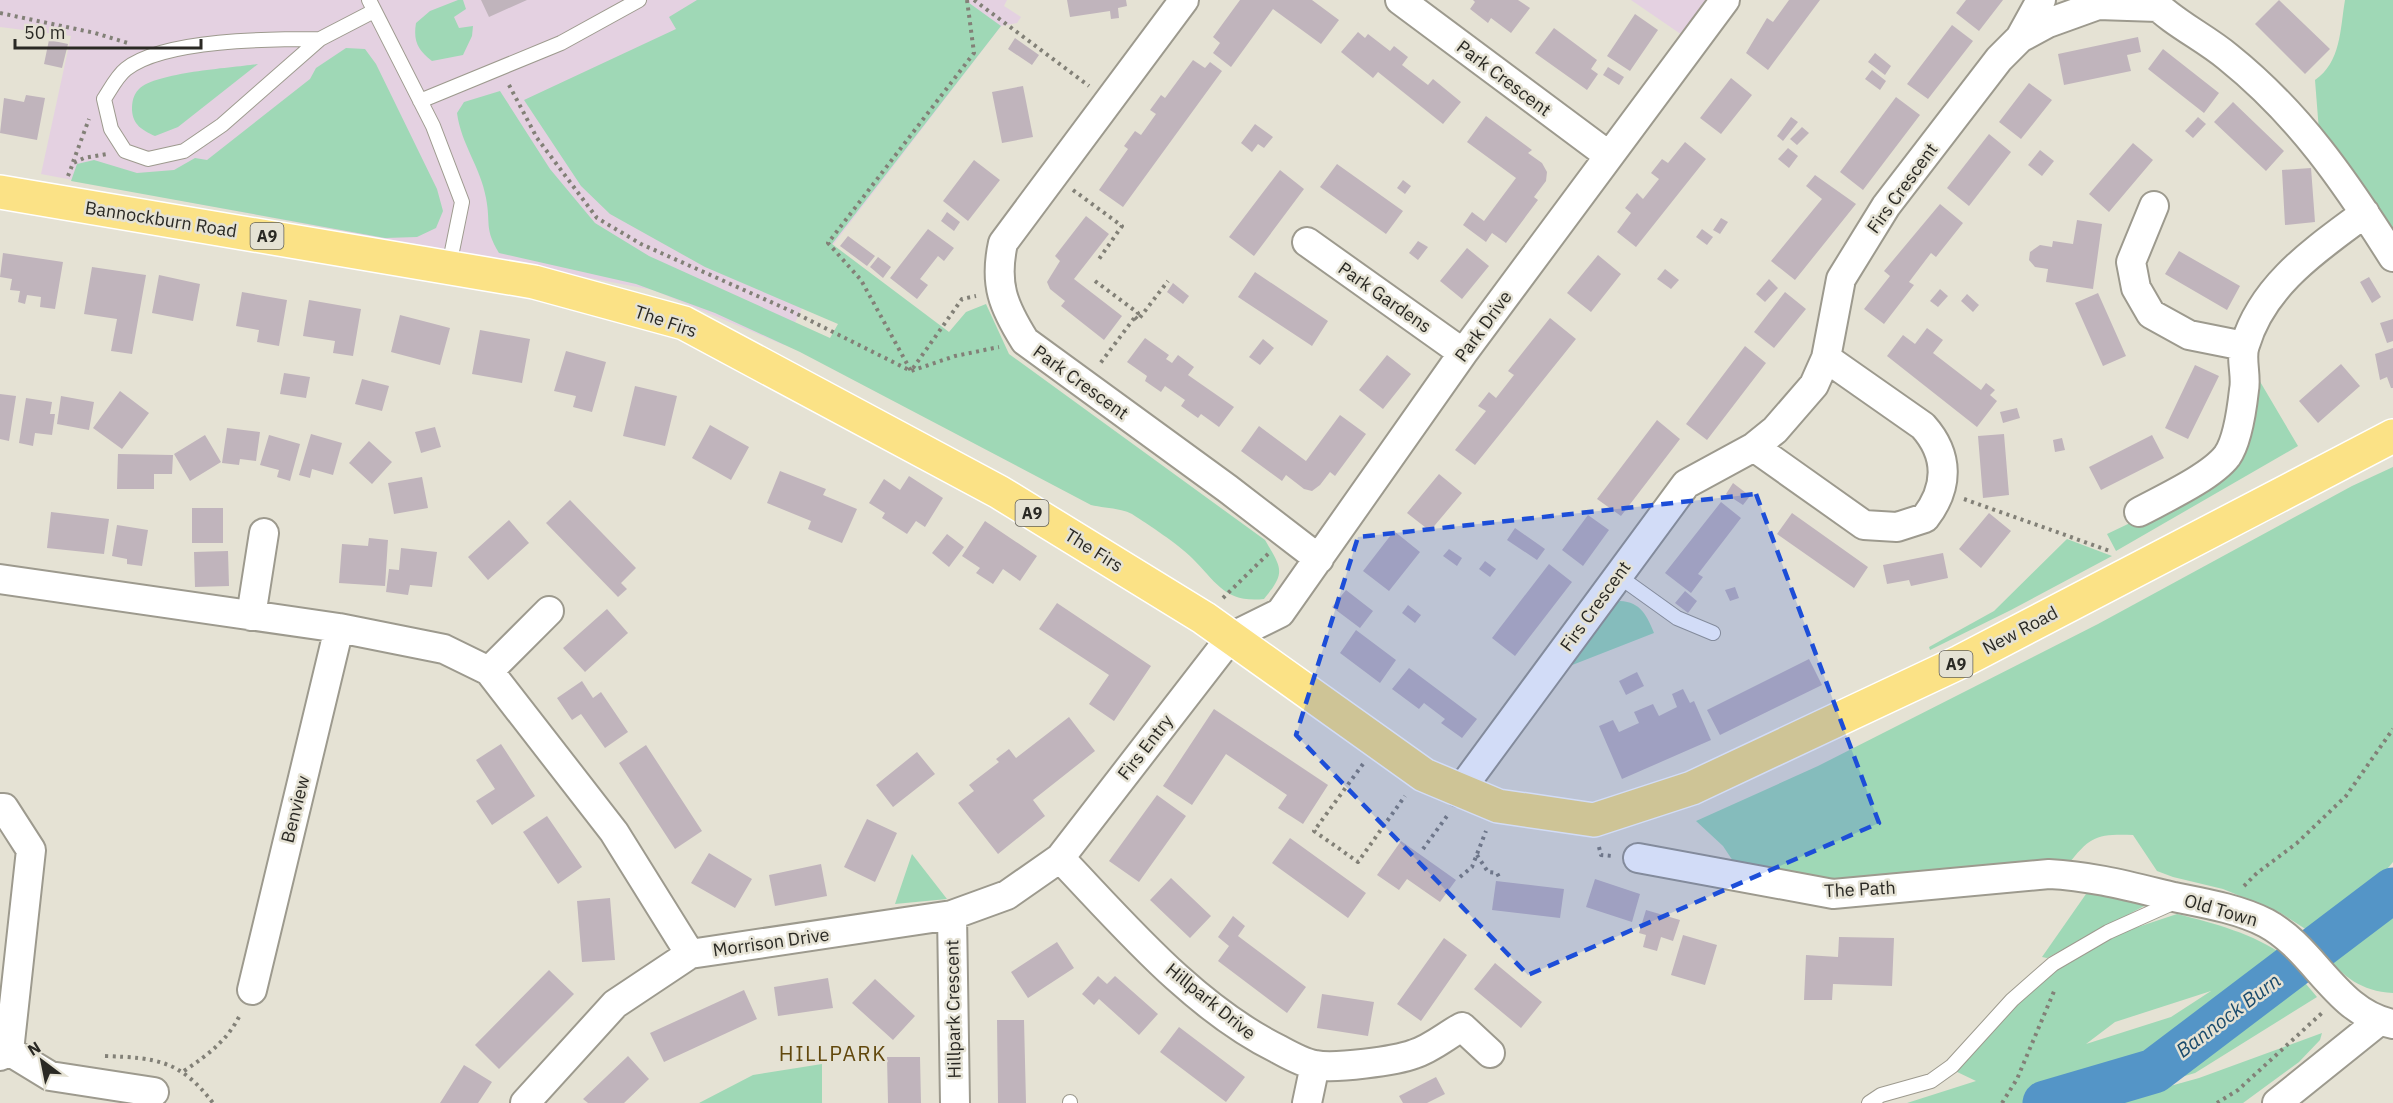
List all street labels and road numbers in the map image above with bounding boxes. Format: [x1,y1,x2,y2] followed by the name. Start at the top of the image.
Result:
[1452,35,1556,121] street label: Park Crescent
[1862,138,1942,238] street label: Firs Crescent
[83,196,239,242] street label: Bannockburn Road
[250,223,284,249] road number: A9
[1334,256,1436,338] street label: Park Gardens
[1449,286,1517,366] street label: Park Drive
[632,300,700,342] street label: The Firs
[1029,340,1133,424] street label: Park Crescent
[1016,500,1048,526] road number: A9
[1061,523,1127,577] street label: The Firs
[1555,556,1635,656] street label: Firs Crescent
[1978,601,2062,659] street label: New Road
[1940,651,1972,677] road number: A9
[1112,710,1178,784] street label: Firs Entry
[276,773,315,845] street label: Benview
[1824,876,1896,902] street label: The Path
[2182,889,2260,931] street label: Old Town
[711,922,831,962] street label: Morrison Drive
[940,939,966,1079] street label: Hillpark Crescent
[1161,958,1261,1044] street label: Hillpark Drive

